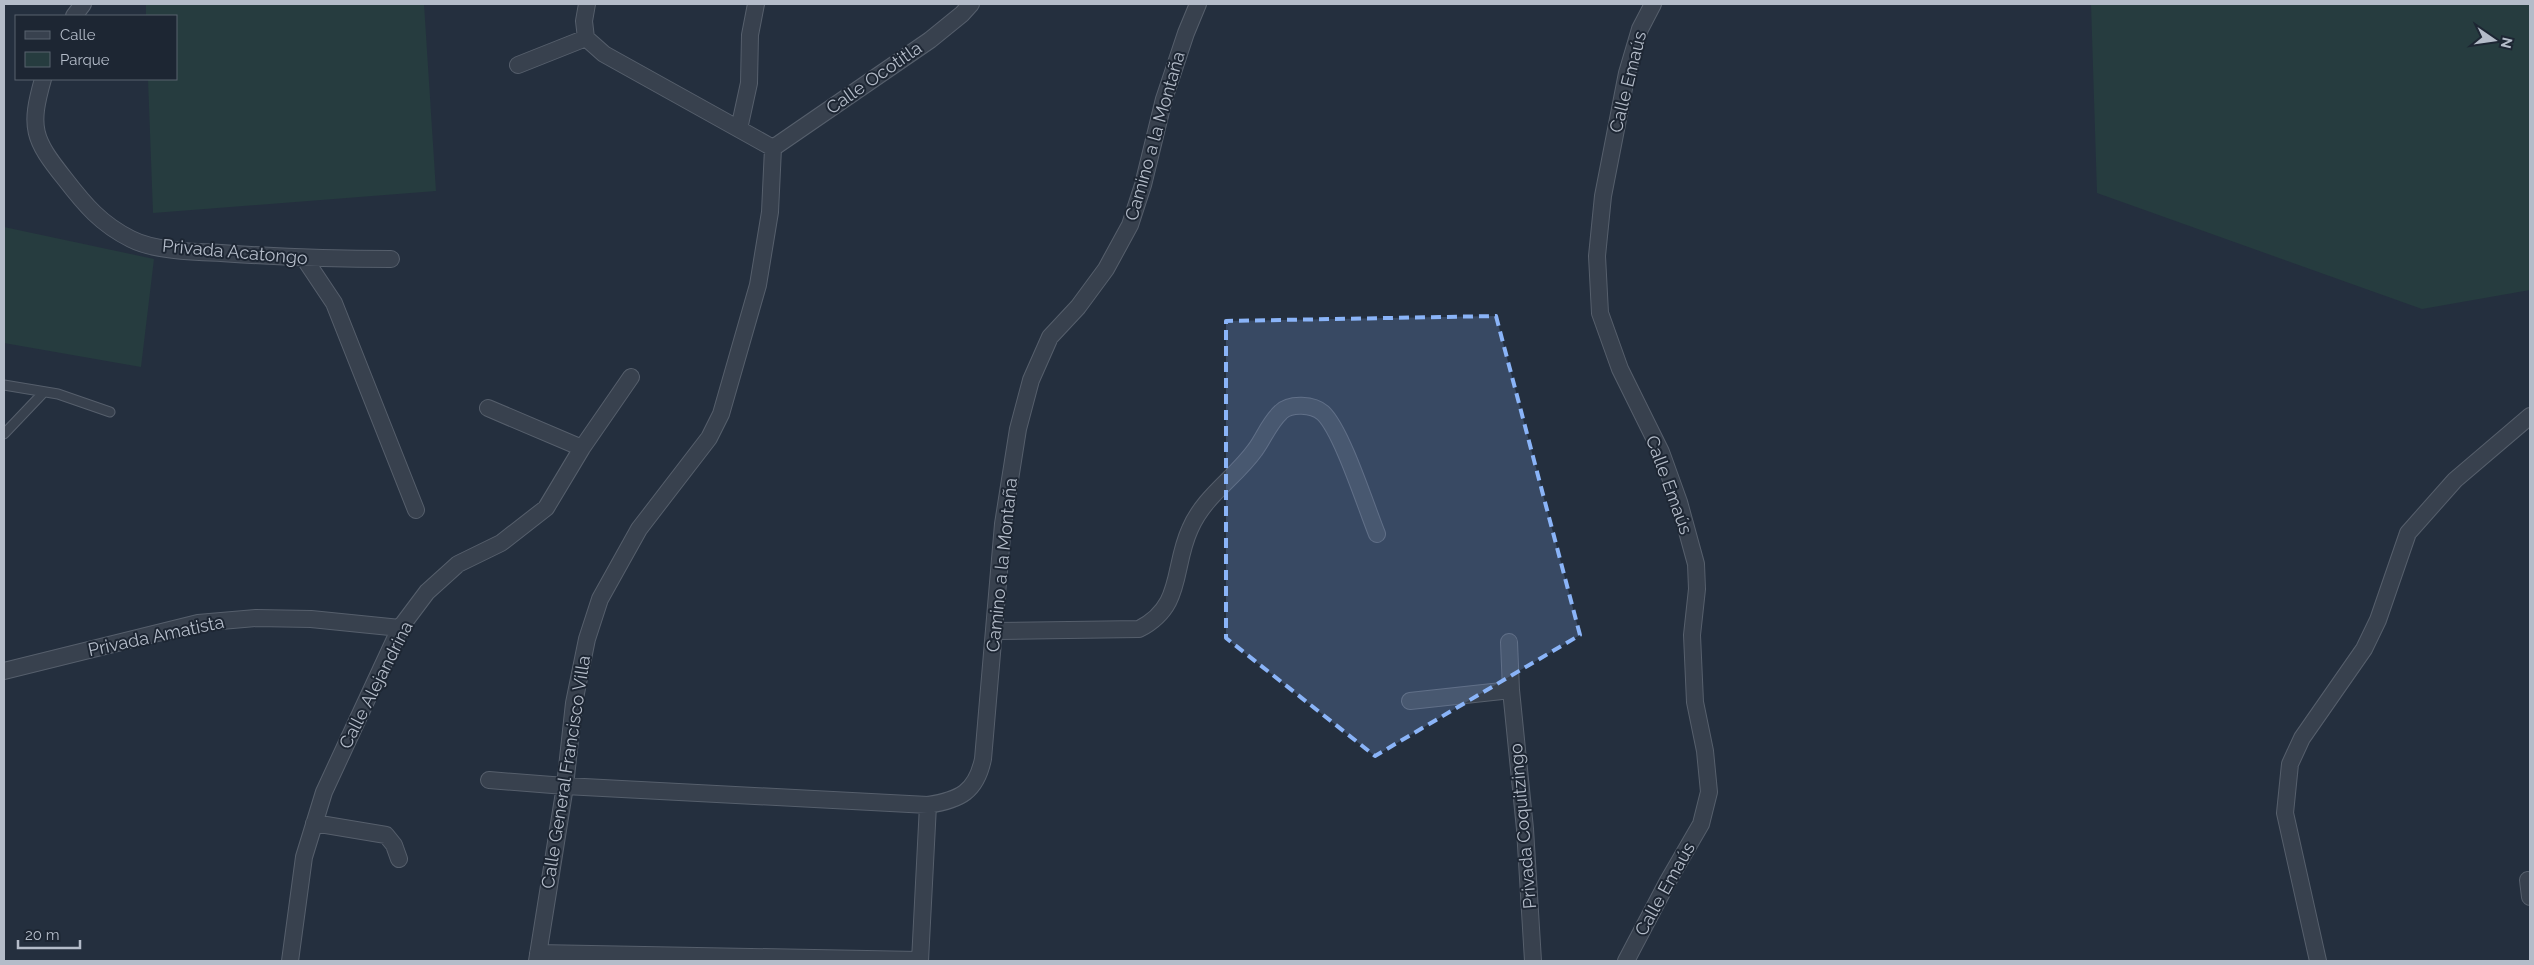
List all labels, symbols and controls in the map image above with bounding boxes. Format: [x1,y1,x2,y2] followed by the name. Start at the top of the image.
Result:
[15,15,178,80] legend
[2469,15,2519,65] north arrow
[60,26,96,44] text: Calle
[1605,29,1650,135] street label: Calle Emaús
[2498,36,2516,50] text: N
[822,37,925,118] street label: Calle Ocotitla
[1120,49,1189,223] street label: Camino a la Montaña
[60,51,110,69] text: Parque
[161,235,309,268] street label: Privada Acatongo
[1642,433,1697,537] street label: Calle Emaús
[982,477,1021,653] street label: Camino a la Montaña
[86,611,226,660] street label: Privada Amatista
[334,618,417,752] street label: Calle Alejandrina
[537,654,594,890] street label: Calle General Francisco Villa
[1505,742,1540,910] street label: Privada Coquitzingo
[1630,838,1699,939] street label: Calle Emaús
[18,918,80,950] scale bar
[25,926,60,944] text: 20 m

